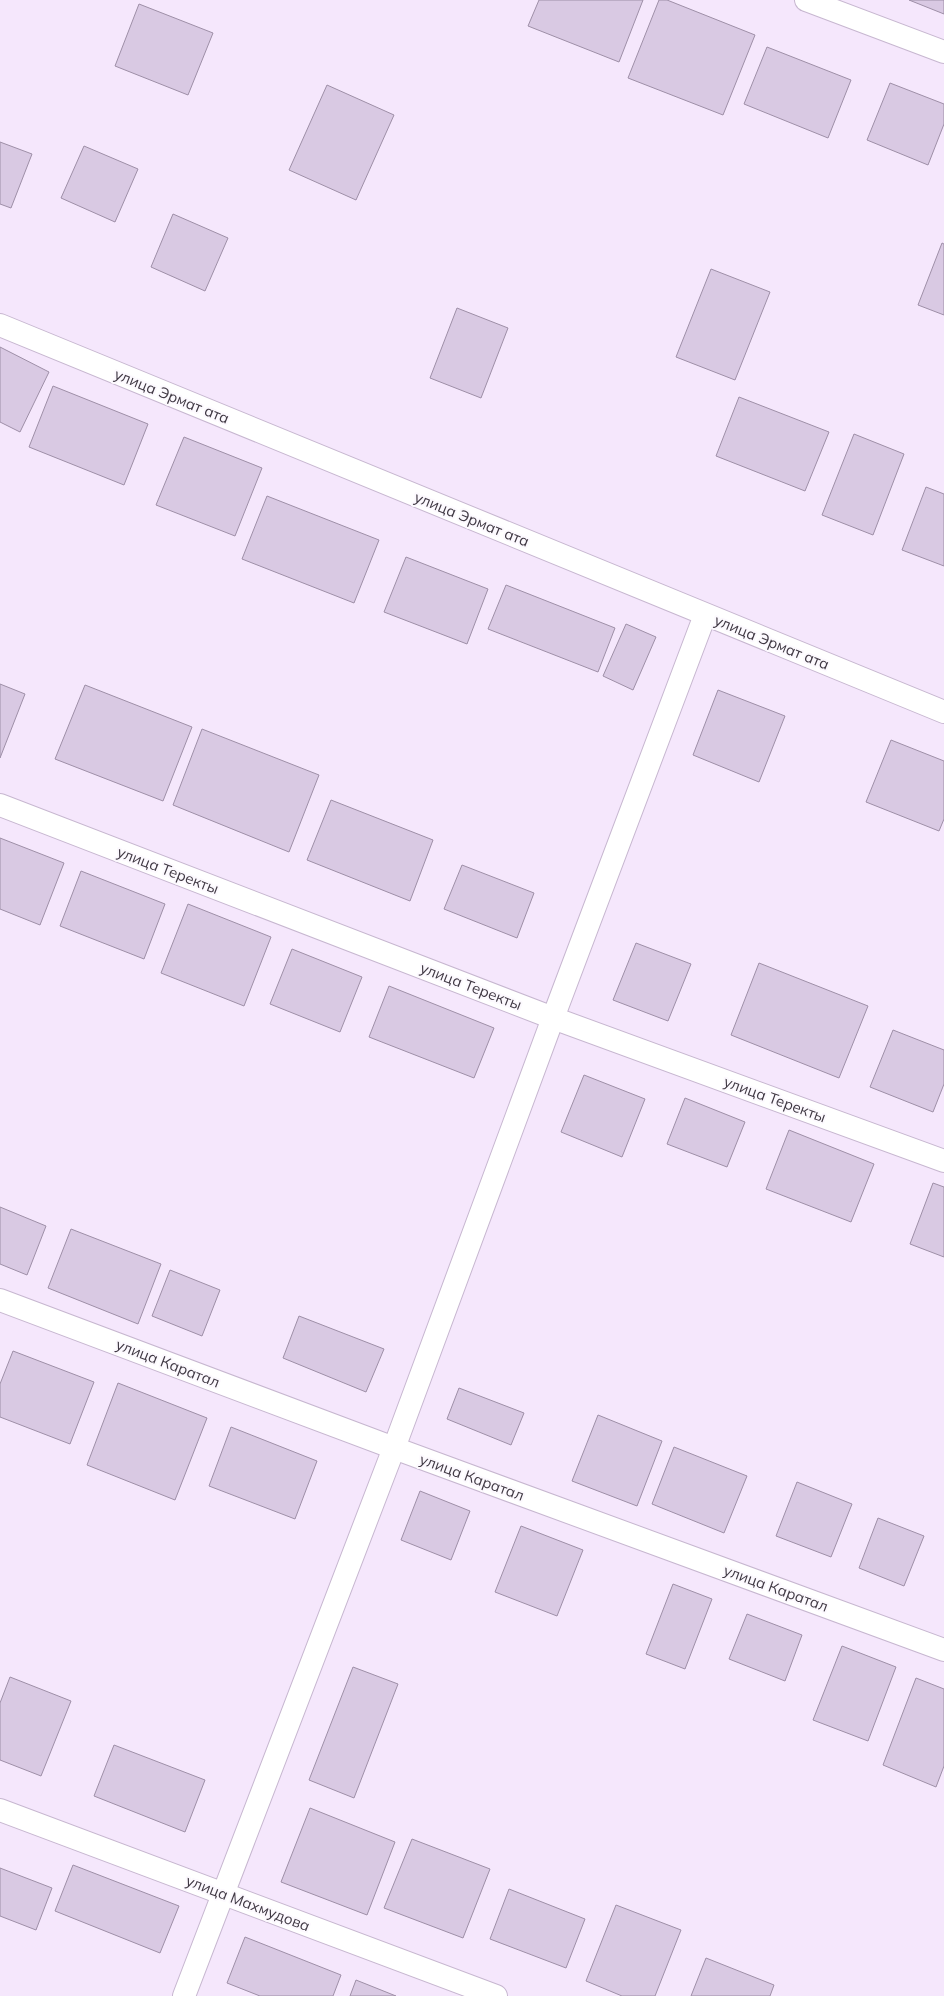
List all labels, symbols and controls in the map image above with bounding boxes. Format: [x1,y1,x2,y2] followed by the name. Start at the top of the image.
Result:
[112,364,232,428] street label: улица Эрмат ата
[412,487,532,551] street label: улица Эрмат ата
[712,610,832,674] street label: улица Эрмат ата
[114,842,222,898] street label: улица Теректы
[417,958,525,1014] street label: улица Теректы
[721,1072,829,1126] street label: улица Теректы
[113,1334,223,1392] street label: улица Каратал
[417,1449,527,1505] street label: улица Каратал
[721,1560,831,1616] street label: улица Каратал
[183,1871,313,1935] street label: улица Махмудова

